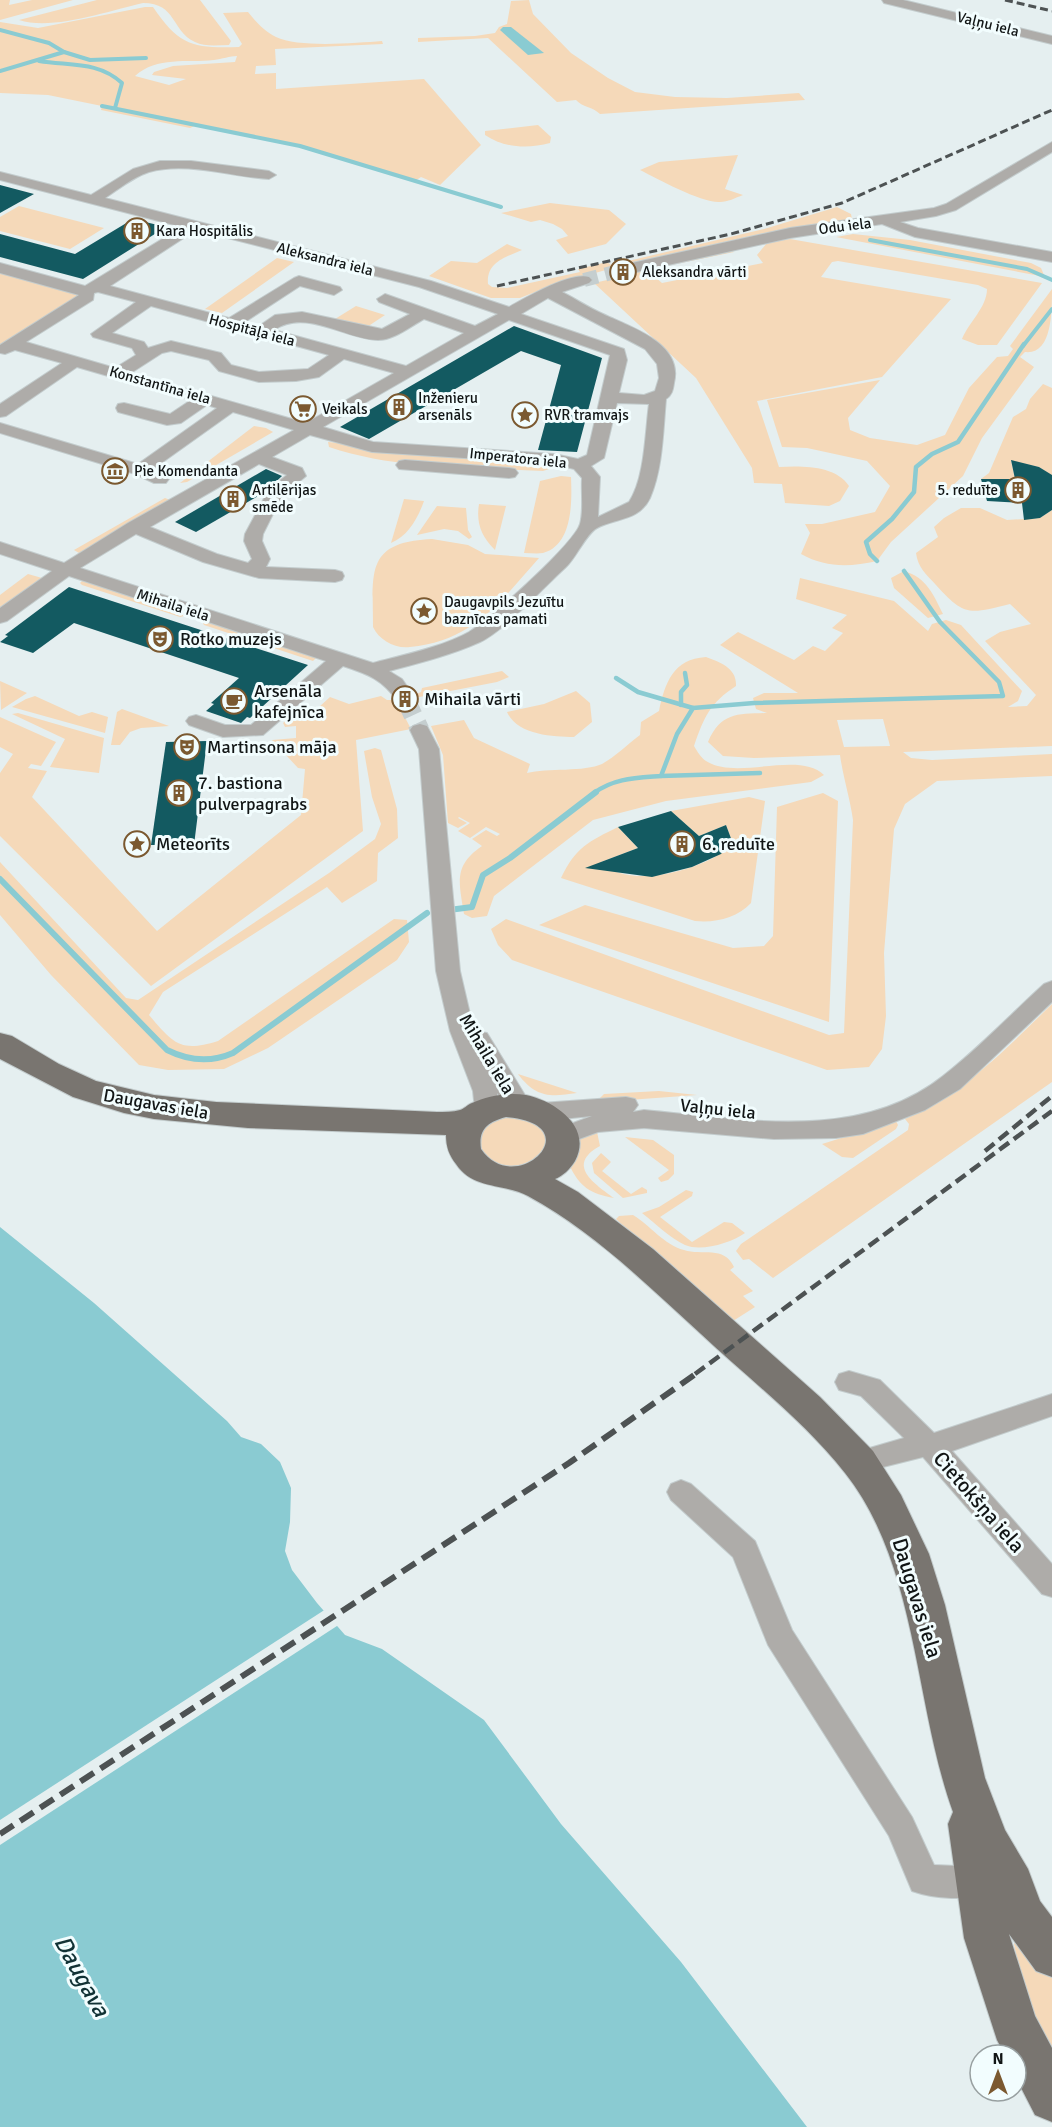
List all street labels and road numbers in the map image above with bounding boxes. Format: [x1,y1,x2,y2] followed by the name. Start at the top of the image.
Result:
[955,8,1021,41] street label: Vaļņu iela
[818,214,872,238] street label: Odu iela
[275,238,375,280] street label: Aleksandra iela
[207,310,297,351] street label: Hospitāļa iela
[107,362,213,408] street label: Konstantīna iela
[469,444,567,472] street label: Imperatora iela
[135,585,211,625] street label: Mihaila iela
[454,1010,520,1098] street label: Mihaila iela
[102,1084,210,1124] street label: Daugavas iela
[679,1094,757,1124] street label: Vaļņu iela
[928,1446,1030,1558] street label: Cietokšņa iela
[886,1535,948,1661] street label: Daugavas iela

